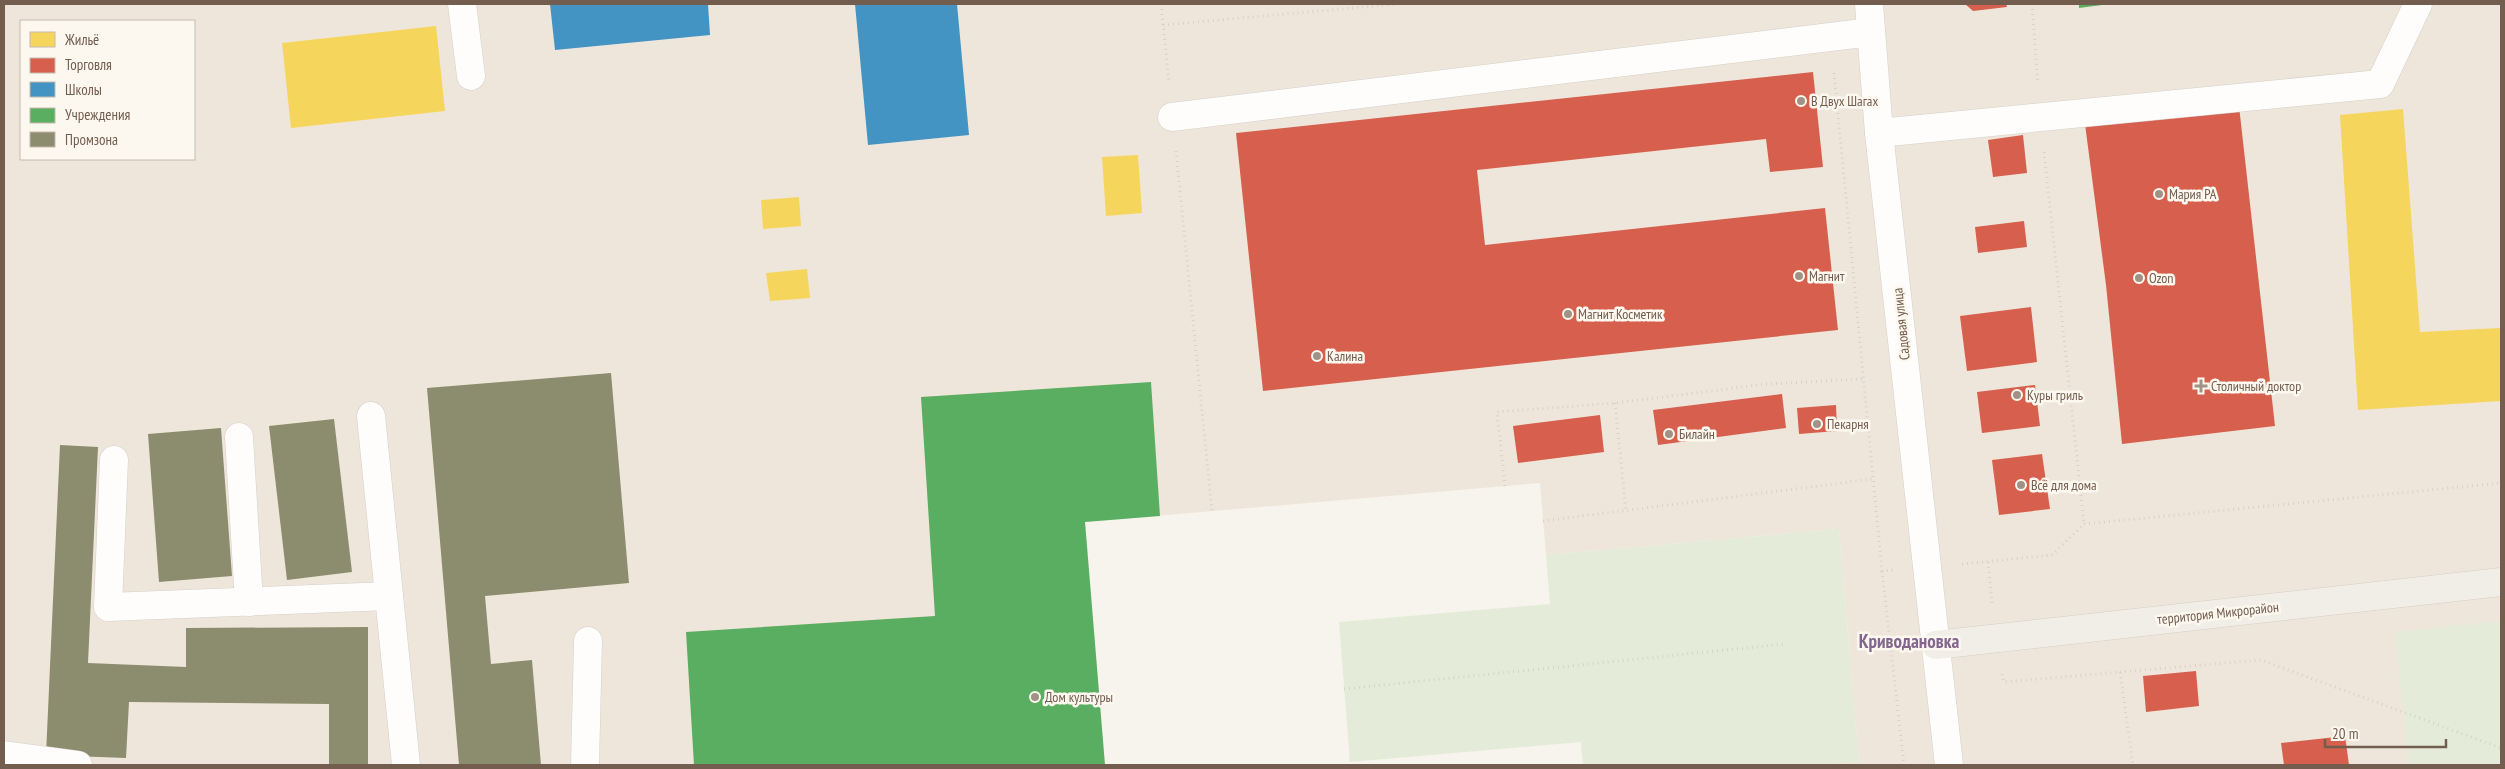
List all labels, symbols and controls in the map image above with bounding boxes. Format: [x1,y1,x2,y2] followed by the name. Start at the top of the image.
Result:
[20,20,195,160] legend
[64,30,99,49] text: Жильё
[65,55,112,74] text: Торговля
[65,80,102,99] text: Школы
[1811,92,1878,110] place label: В Двух Шагах
[1795,95,1807,107] marker: В Двух Шагах
[65,105,131,124] text: Учреждения
[65,130,118,149] text: Промзона
[2169,185,2217,203] place label: Мария РА
[2153,188,2165,200] marker: Мария РА
[1809,267,1845,285] place label: Магнит
[2149,269,2174,287] place label: Ozon
[1793,270,1805,282] marker: Магнит
[2133,272,2145,284] marker: Ozon
[1888,287,1914,361] street label: Садовая улица
[1578,305,1663,323] place label: Магнит Косметик
[1562,308,1574,320] marker: Магнит Косметик
[1327,347,1363,365] place label: Калина
[1311,350,1323,362] marker: Калина
[2211,377,2301,395] place label: Столичный доктор
[2195,380,2207,392] marker: Столичный доктор
[2027,386,2083,404] place label: Куры гриль
[2011,389,2023,401] marker: Куры гриль
[1827,415,1869,433] place label: Пекарня
[1811,418,1823,430] marker: Пекарня
[1679,425,1715,443] place label: Билайн
[1663,428,1675,440] marker: Билайн
[2031,476,2097,494] place label: Всё для дома
[2015,479,2027,491] marker: Всё для дома
[2156,598,2280,628] street label: территория Микрорайон
[1859,629,1959,653] district label: Криводановка
[1045,688,1113,706] place label: Дом культуры
[1029,691,1041,703] marker: Дом культуры
[2325,716,2446,748] scale bar
[2332,724,2358,743] text: 20 m

